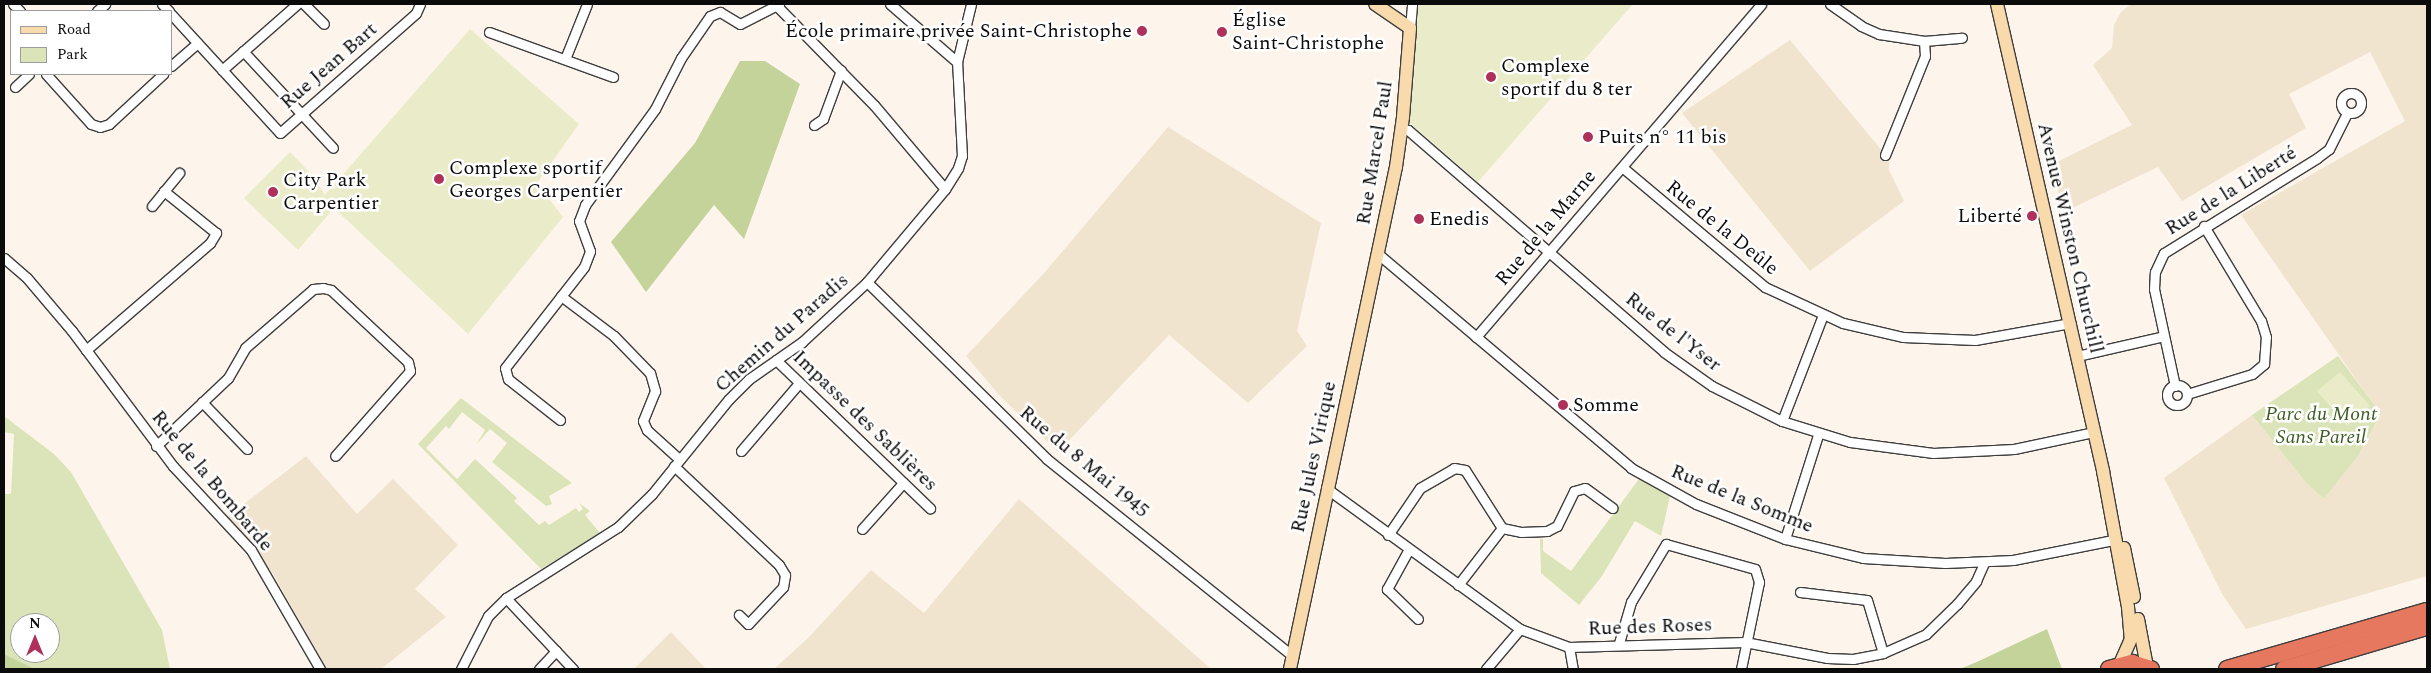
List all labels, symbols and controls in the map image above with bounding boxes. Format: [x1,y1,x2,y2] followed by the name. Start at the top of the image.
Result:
[1232,9,1384,56] place label: Église Saint-Christophe
[10,10,172,75] legend
[276,17,382,115] street label: Rue Jean Bart
[57,18,91,41] text: Road
[785,19,1132,43] place label: École primaire privée Saint-Christophe
[1136,25,1148,37] marker: École primaire privée Saint-Christophe
[1216,26,1228,38] marker: Église Saint-Christophe
[57,43,88,66] text: Park
[1501,54,1632,101] place label: Complexe sportif du 8 ter
[1485,71,1497,83] marker: Complexe sportif du 8 ter
[1352,79,1398,227] street label: Rue Marcel Paul
[2032,120,2108,356] street label: Avenue Winston Churchill
[1598,125,1727,149] place label: Puits n° 11 bis
[1582,131,1594,143] marker: Puits n° 11 bis
[2161,141,2301,241] street label: Rue de la Liberté
[449,156,623,203] place label: Complexe sportif Georges Carpentier
[1491,165,1601,291] street label: Rue de la Marne
[283,168,379,215] place label: City Park Carpentier
[433,173,445,185] marker: Complexe sportif Georges Carpentier
[1661,175,1783,281] street label: Rue de la Deûle
[267,186,279,198] marker: City Park Carpentier
[1957,204,2022,228] place label: Liberté
[1429,207,1489,231] place label: Enedis
[2026,210,2038,222] marker: Liberté
[1413,213,1425,225] marker: Enedis
[710,268,854,398] street label: Chemin du Paradis
[1620,287,1726,377] street label: Rue de l'Yser
[787,346,943,496] street label: Impasse des Sablières
[1286,379,1342,535] street label: Rue Jules Virique
[1573,393,1639,417] place label: Somme
[1557,399,1569,411] marker: Somme
[1014,401,1154,523] street label: Rue du 8 Mai 1945
[2265,402,2377,449] park label: Parc du Mont Sans Pareil
[146,406,278,556] street label: Rue de la Bombarde
[1667,459,1817,539] street label: Rue de la Somme
[10,613,60,663] north arrow
[29,613,41,634] text: N
[1587,613,1713,641] street label: Rue des Roses

